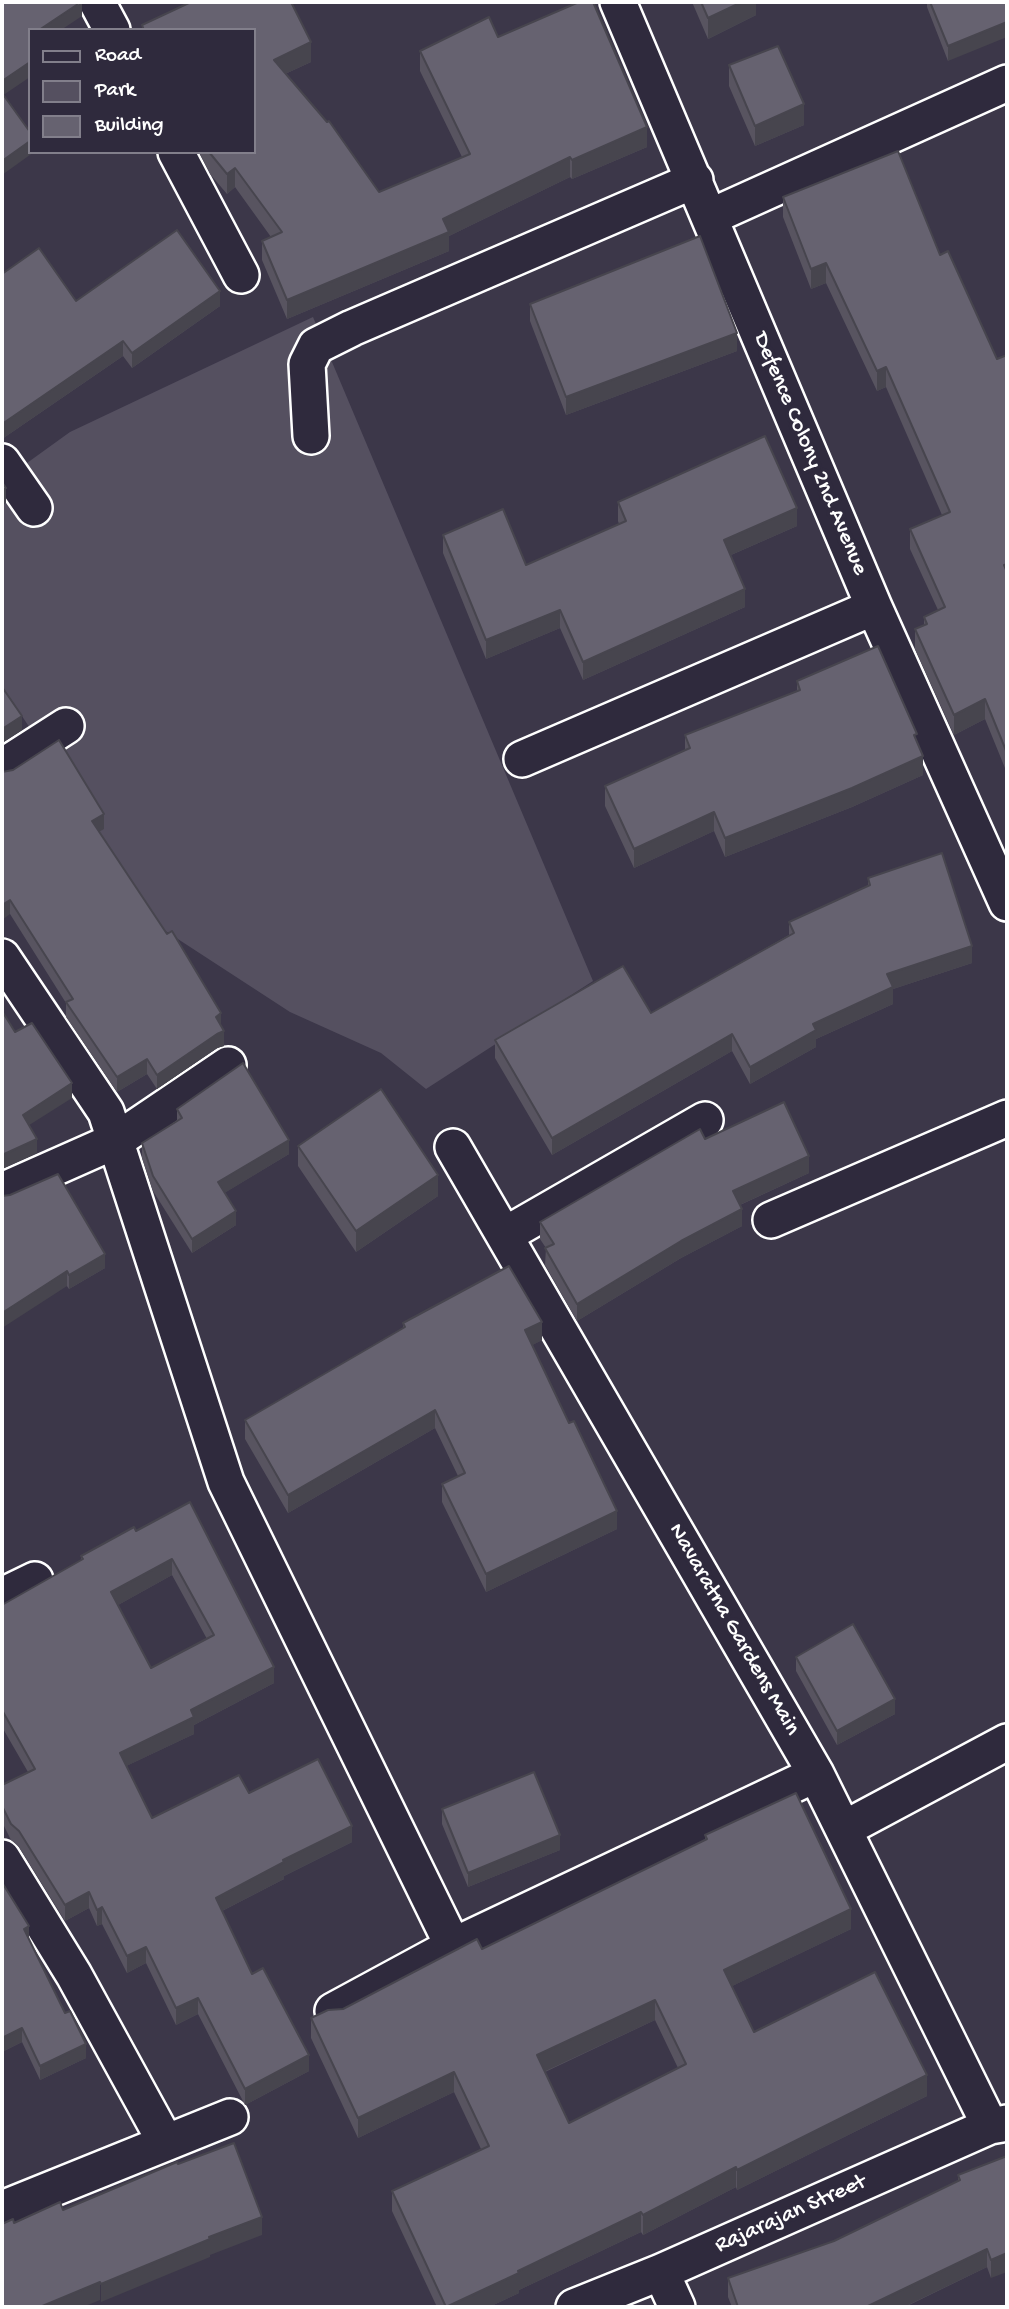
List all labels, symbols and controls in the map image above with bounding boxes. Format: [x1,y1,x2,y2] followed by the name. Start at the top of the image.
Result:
[28,28,256,154] legend
[95,44,141,69] text: Road
[95,79,135,104] text: Park
[95,114,164,139] text: Building
[745,328,873,580] street label: Defence Colony 2nd Avenue
[661,1519,805,1741] street label: Navaratna Gardens Main
[711,2169,871,2261] street label: Rajarajan Street

